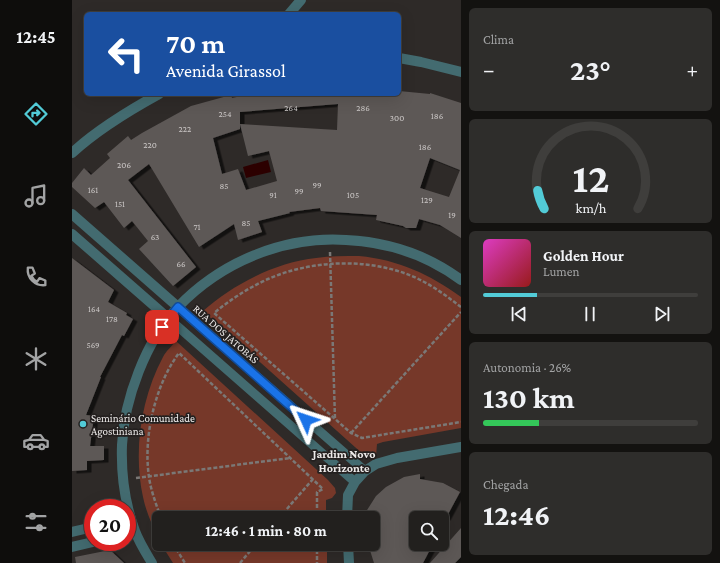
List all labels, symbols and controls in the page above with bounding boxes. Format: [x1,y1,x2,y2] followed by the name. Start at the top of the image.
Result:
[16,27,56,47] text: 12:45
[100,28,152,80] icon: left
[166,28,225,59] text: 70 m
[483,32,514,47] text: Clima
[570,53,611,86] text: 23°
[483,57,495,82] text: −
[686,57,698,82] text: +
[166,61,286,81] text: Avenida Girassol
[22,100,50,128] icon: directions
[284,103,298,113] house number: 264
[356,103,370,113] house number: 286
[218,109,232,119] house number: 254
[431,111,444,121] house number: 186
[390,113,404,123] house number: 300
[179,124,191,134] house number: 222
[143,140,157,150] house number: 220
[419,142,432,152] house number: 186
[572,155,609,201] text: 12
[117,160,131,170] house number: 206
[312,180,322,190] house number: 99
[220,181,228,191] house number: 85
[22,182,50,210] icon: music
[88,185,98,195] house number: 161
[294,186,304,196] house number: 99
[269,190,277,200] house number: 91
[347,190,359,200] house number: 105
[421,195,433,205] house number: 129
[115,199,125,209] house number: 151
[575,199,606,215] text: km/h
[448,210,456,220] house number: 19
[242,218,250,228] house number: 85
[193,222,201,232] house number: 71
[151,232,159,242] house number: 63
[543,248,624,264] text: Golden Hour
[176,259,186,269] house number: 66
[22,263,50,291] icon: phone
[543,264,579,279] text: Lumen
[190,302,261,366] street label: RUA DOS JATOBÁS
[508,303,530,325] icon: previous
[579,303,601,325] icon: pause
[651,303,673,325] icon: next
[88,304,100,314] house number: 164
[145,310,179,344] pin
[106,314,118,324] house number: 178
[151,316,173,338] icon: arrive
[86,340,100,350] house number: 569
[22,345,50,373] icon: climate
[483,360,571,375] text: Autonomia · 26%
[483,381,575,414] text: 130 km
[285,399,327,441] position arrow
[91,412,195,438] place label: Seminário Comunidade Agostiniana
[78,419,88,429] marker: Seminário Comunidade Agostiniana
[22,427,50,455] icon: car
[311,447,375,475] district label: Jardim Novo Horizonte
[483,477,528,492] text: Chegada
[483,498,550,531] text: 12:46
[84,499,136,551] speed limit sign: 20
[22,508,50,536] icon: filters
[409,511,449,551] map controls
[409,511,449,551] button: search
[205,523,327,539] text: 12:46 · 1 min · 80 m

